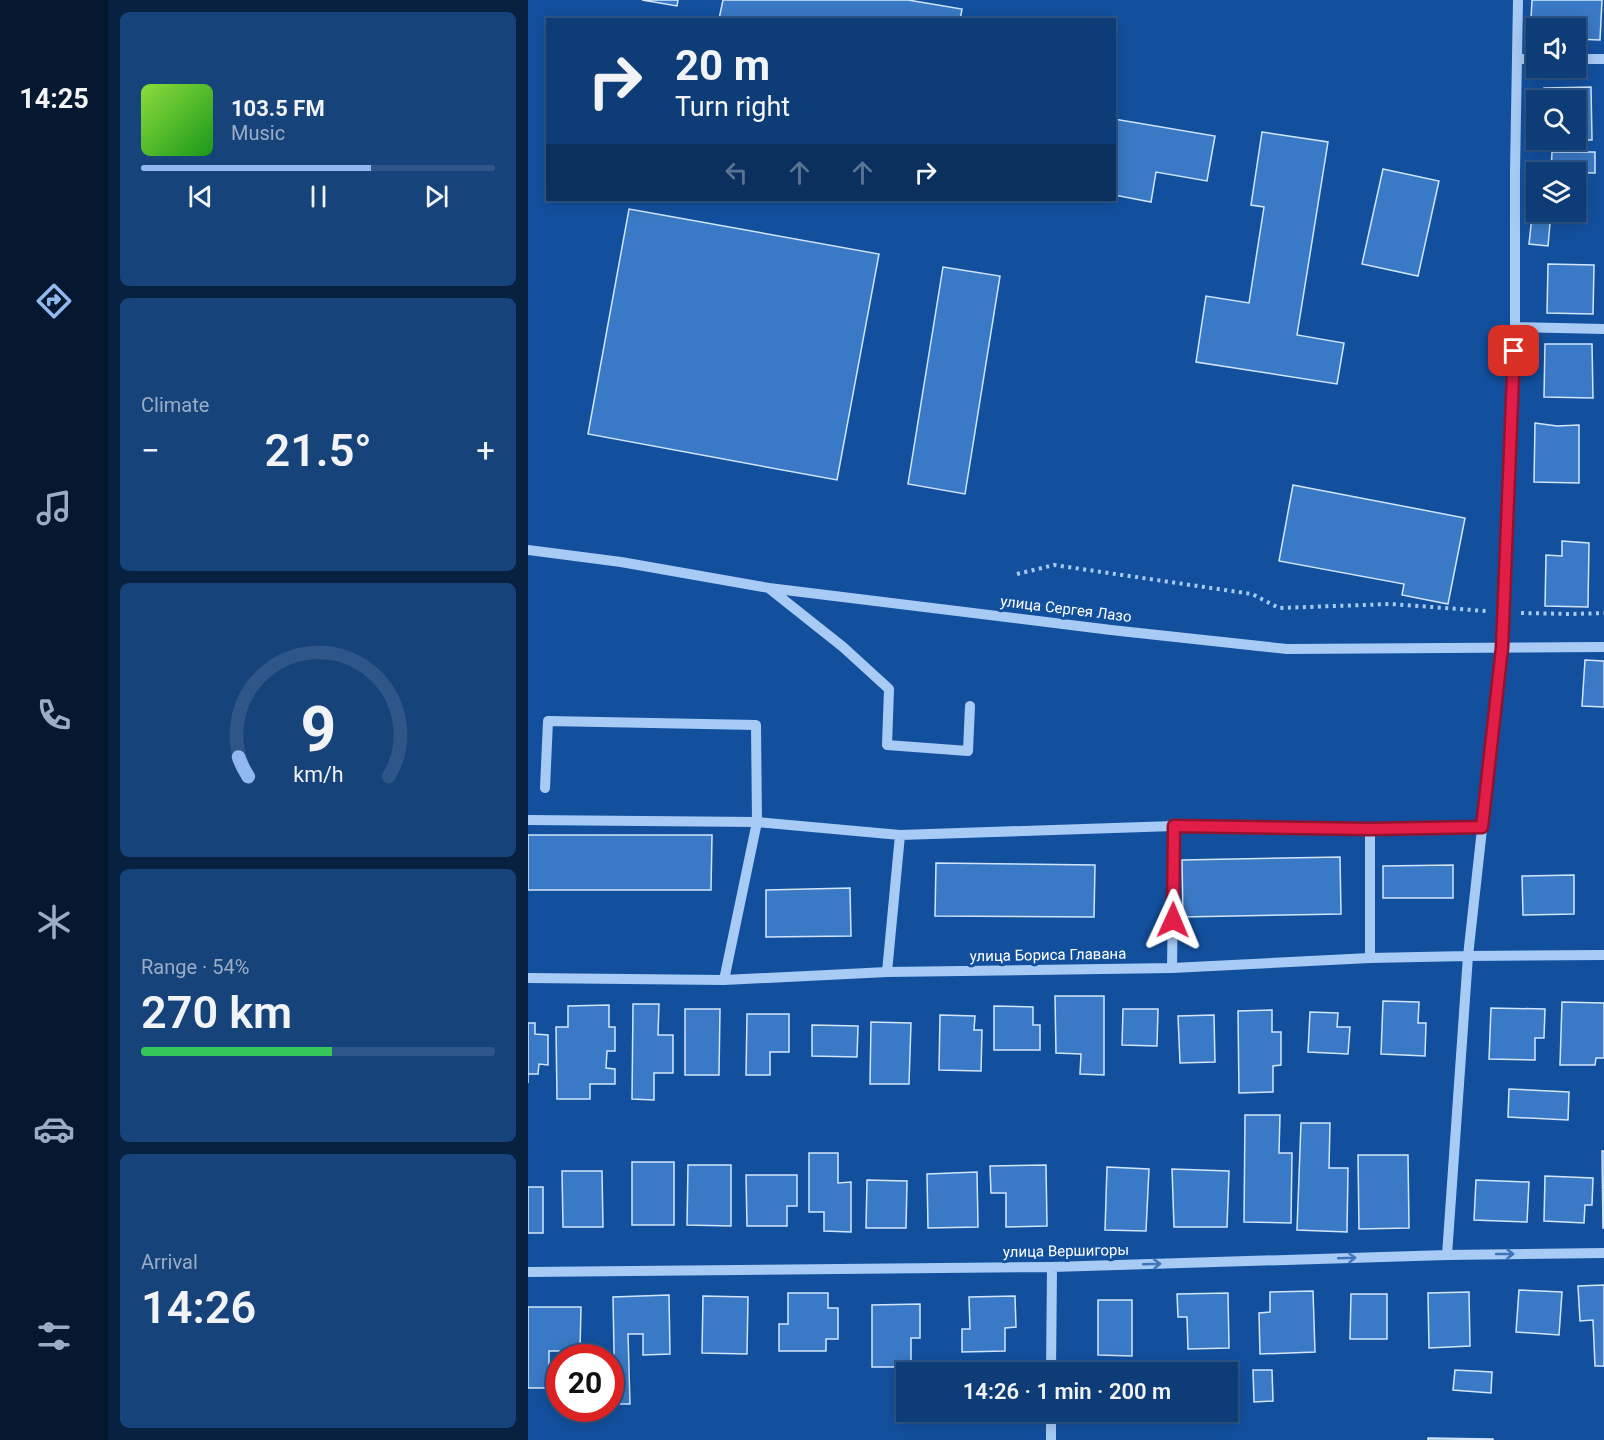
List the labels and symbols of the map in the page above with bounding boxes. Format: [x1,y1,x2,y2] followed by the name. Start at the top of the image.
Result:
[1488,325,1539,376] pin
[999,592,1133,626] street label: улица Сергея Лазо
[1141,888,1205,952] position arrow
[970,945,1126,965] street label: улица Бориса Главана
[1003,1241,1129,1261] street label: улица Вершигоры
[1495,1248,1515,1260] one-way arrow
[1337,1252,1357,1263] one-way arrow
[1142,1258,1162,1269] one-way arrow
[546,1344,624,1422] speed limit sign: 20

